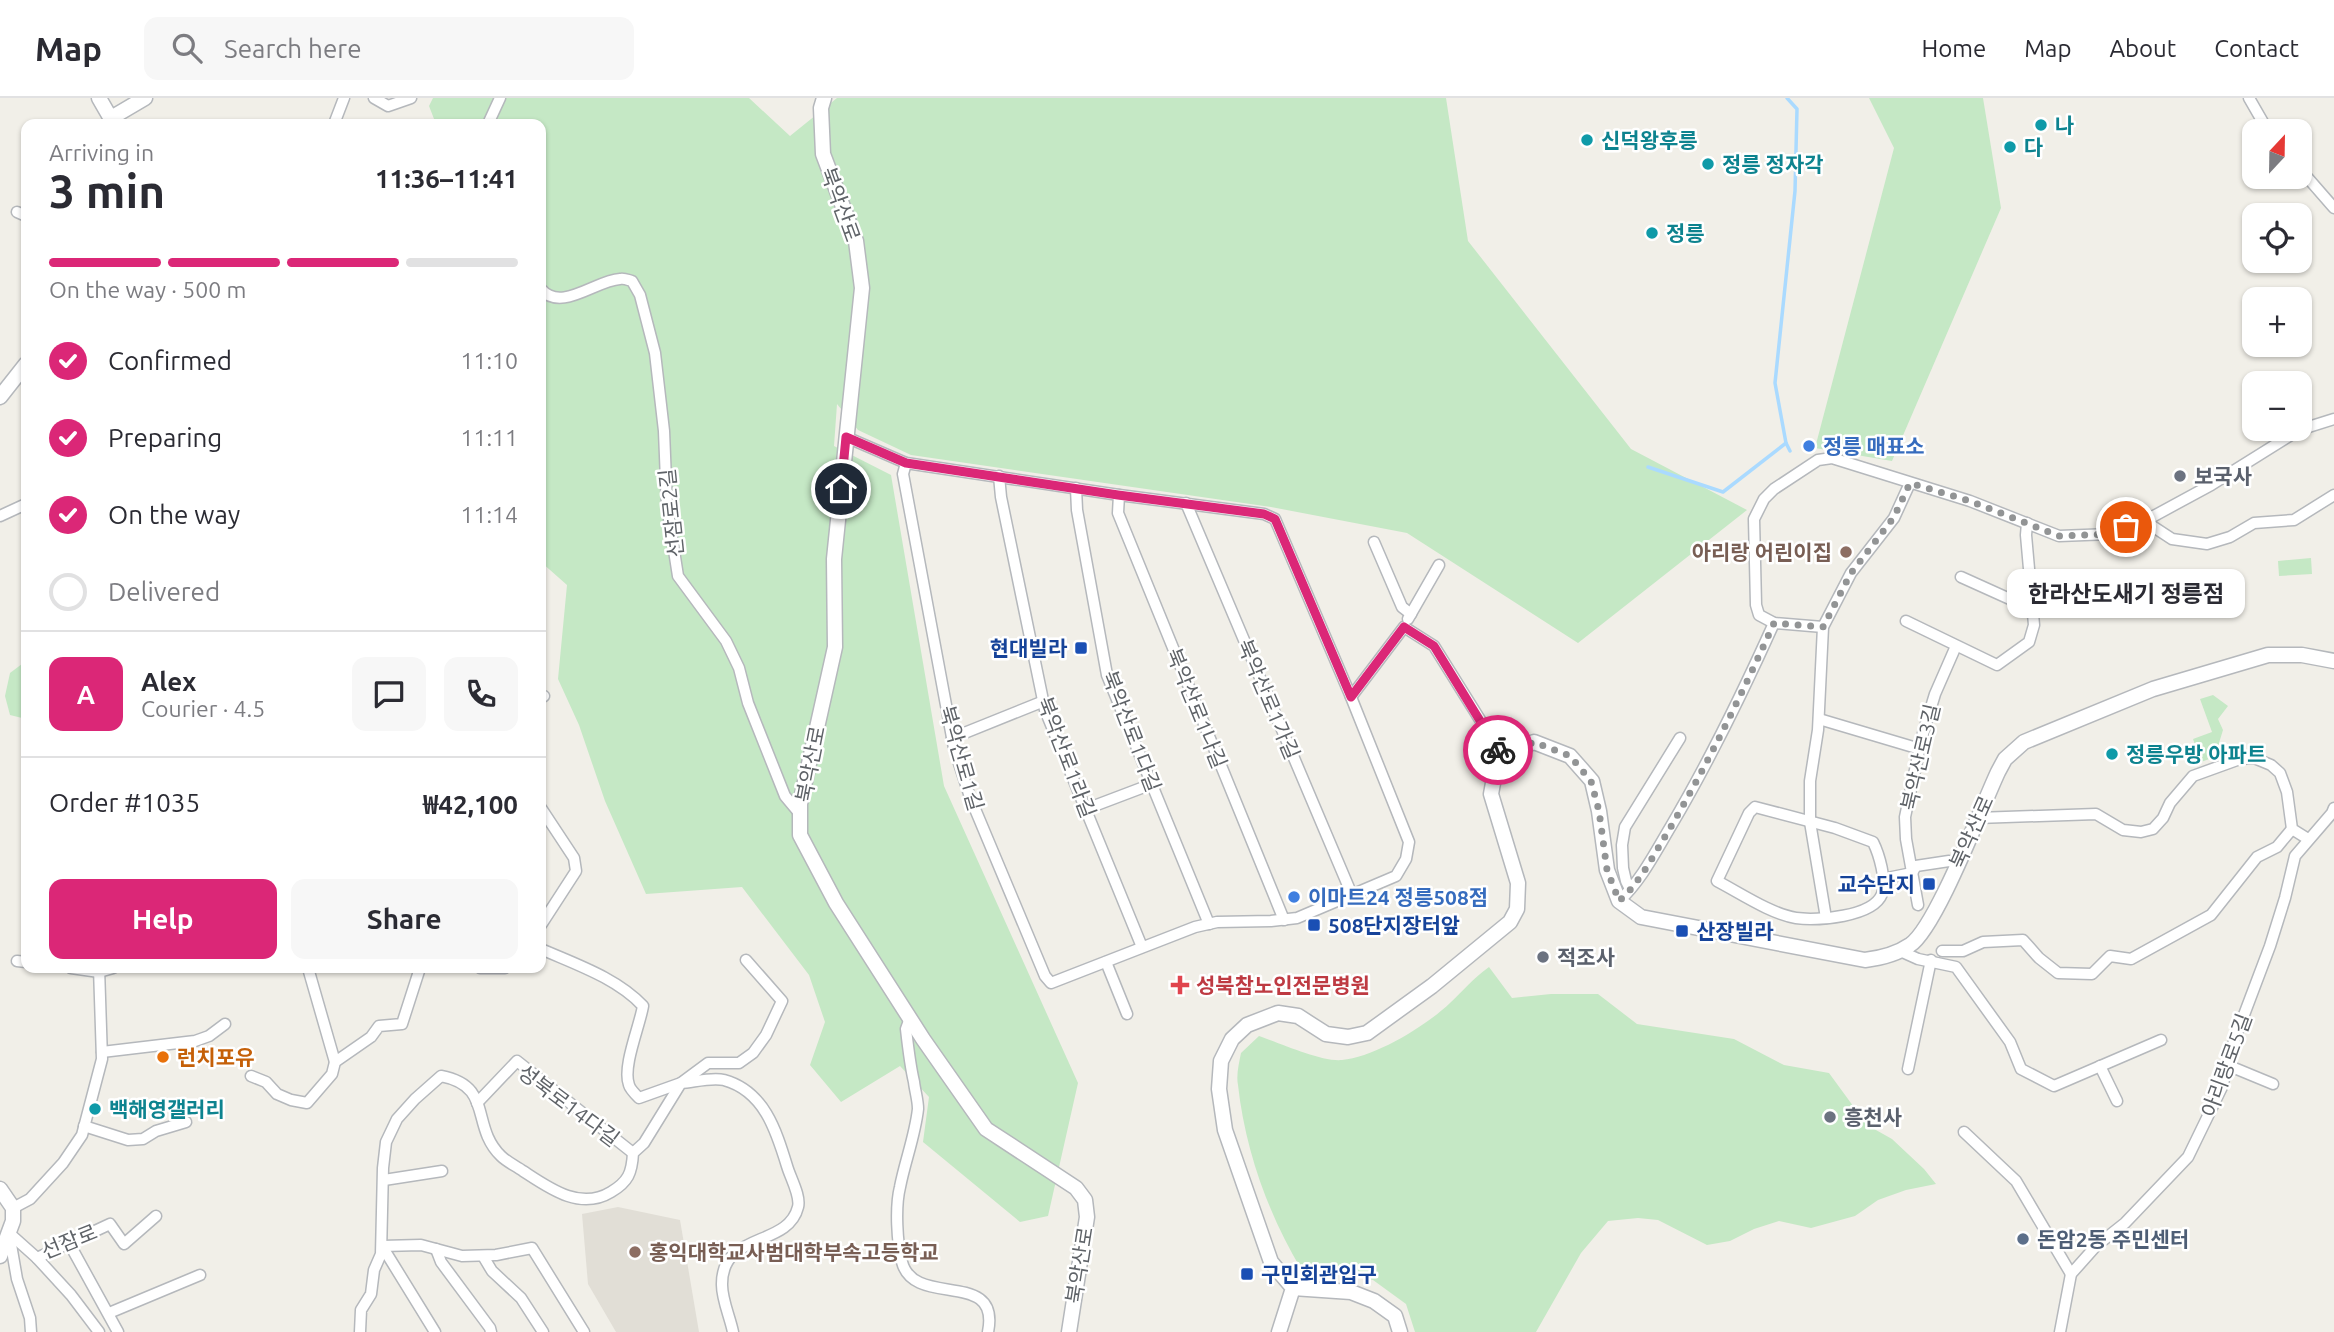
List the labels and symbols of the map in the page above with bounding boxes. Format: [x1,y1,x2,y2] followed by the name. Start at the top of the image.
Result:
[2055,113,2074,137] place label: 나
[2033,117,2049,133] marker: 나
[2242,119,2312,189] north arrow
[1601,128,1698,152] place label: 신덕왕후릉
[1579,132,1595,148] marker: 신덕왕후릉
[2024,135,2043,159] place label: 다
[2002,139,2018,155] marker: 다
[1722,152,1824,176] place label: 정릉 정자각
[1700,156,1716,172] marker: 정릉 정자각
[817,164,865,244] street label: 북악산로
[1666,221,1705,245] place label: 정릉
[1644,225,1660,241] marker: 정릉
[1823,434,1925,458] place label: 정릉 매표소
[1801,438,1817,454] marker: 정릉 매표소
[811,459,871,519] pin
[2194,464,2252,488] place label: 보국사
[654,467,688,559] street label: 선잠로2길
[2172,468,2188,484] marker: 보국사
[2096,497,2156,557] pin
[1692,540,1832,564] place label: 아리랑 어린이집
[1838,544,1854,560] marker: 아리랑 어린이집
[2007,569,2245,618] callout: 한라산도새기 정릉점
[990,636,1068,660] place label: 현대빌라
[1233,636,1305,762] street label: 북악산로1가길
[1073,640,1089,656] marker: 현대빌라
[1162,644,1232,772] street label: 북악산로1나길
[1098,667,1166,795] street label: 북악산로1다길
[1033,693,1101,821] street label: 북악산로1라길
[1896,701,1944,813] street label: 북악산로3길
[936,703,988,813] street label: 북악산로1길
[1463,715,1533,785] courier
[791,724,829,804] street label: 북악산로
[2126,742,2266,766] place label: 정릉우방 아파트
[2104,746,2120,762] marker: 정릉우방 아파트
[1944,792,1998,872] street label: 북악산로
[1838,872,1915,896] place label: 교수단지
[1921,876,1937,892] marker: 교수단지
[1308,885,1488,909] place label: 이마트24 정릉508점
[1286,889,1302,905] marker: 이마트24 정릉508점
[1328,913,1460,937] place label: 508단지장터앞
[1306,917,1322,933] marker: 508단지장터앞
[1696,919,1774,943] place label: 산장빌라
[1674,923,1690,939] marker: 산장빌라
[1557,945,1615,969] place label: 적조사
[1535,949,1551,965] marker: 적조사
[1196,973,1370,997] place label: 성북참노인전문병원
[1170,975,1190,995] marker: 성북참노인전문병원
[2196,1010,2256,1120] street label: 아리랑로5길
[177,1045,254,1069] place label: 런치포유
[155,1049,171,1065] marker: 런치포유
[514,1059,624,1151] street label: 성북로14다길
[109,1097,225,1121] place label: 백해영갤러리
[87,1101,103,1117] marker: 백해영갤러리
[1844,1105,1902,1129] place label: 흥천사
[1822,1109,1838,1125] marker: 흥천사
[38,1219,100,1263] street label: 선잠로
[1061,1225,1097,1305] street label: 북악산로
[2037,1227,2189,1251] place label: 돈암2동 주민센터
[2015,1231,2031,1247] marker: 돈암2동 주민센터
[649,1240,939,1264] place label: 홍익대학교사범대학부속고등학교
[627,1244,643,1260] marker: 홍익대학교사범대학부속고등학교
[1261,1262,1377,1286] place label: 구민회관입구
[1239,1266,1255,1282] marker: 구민회관입구

